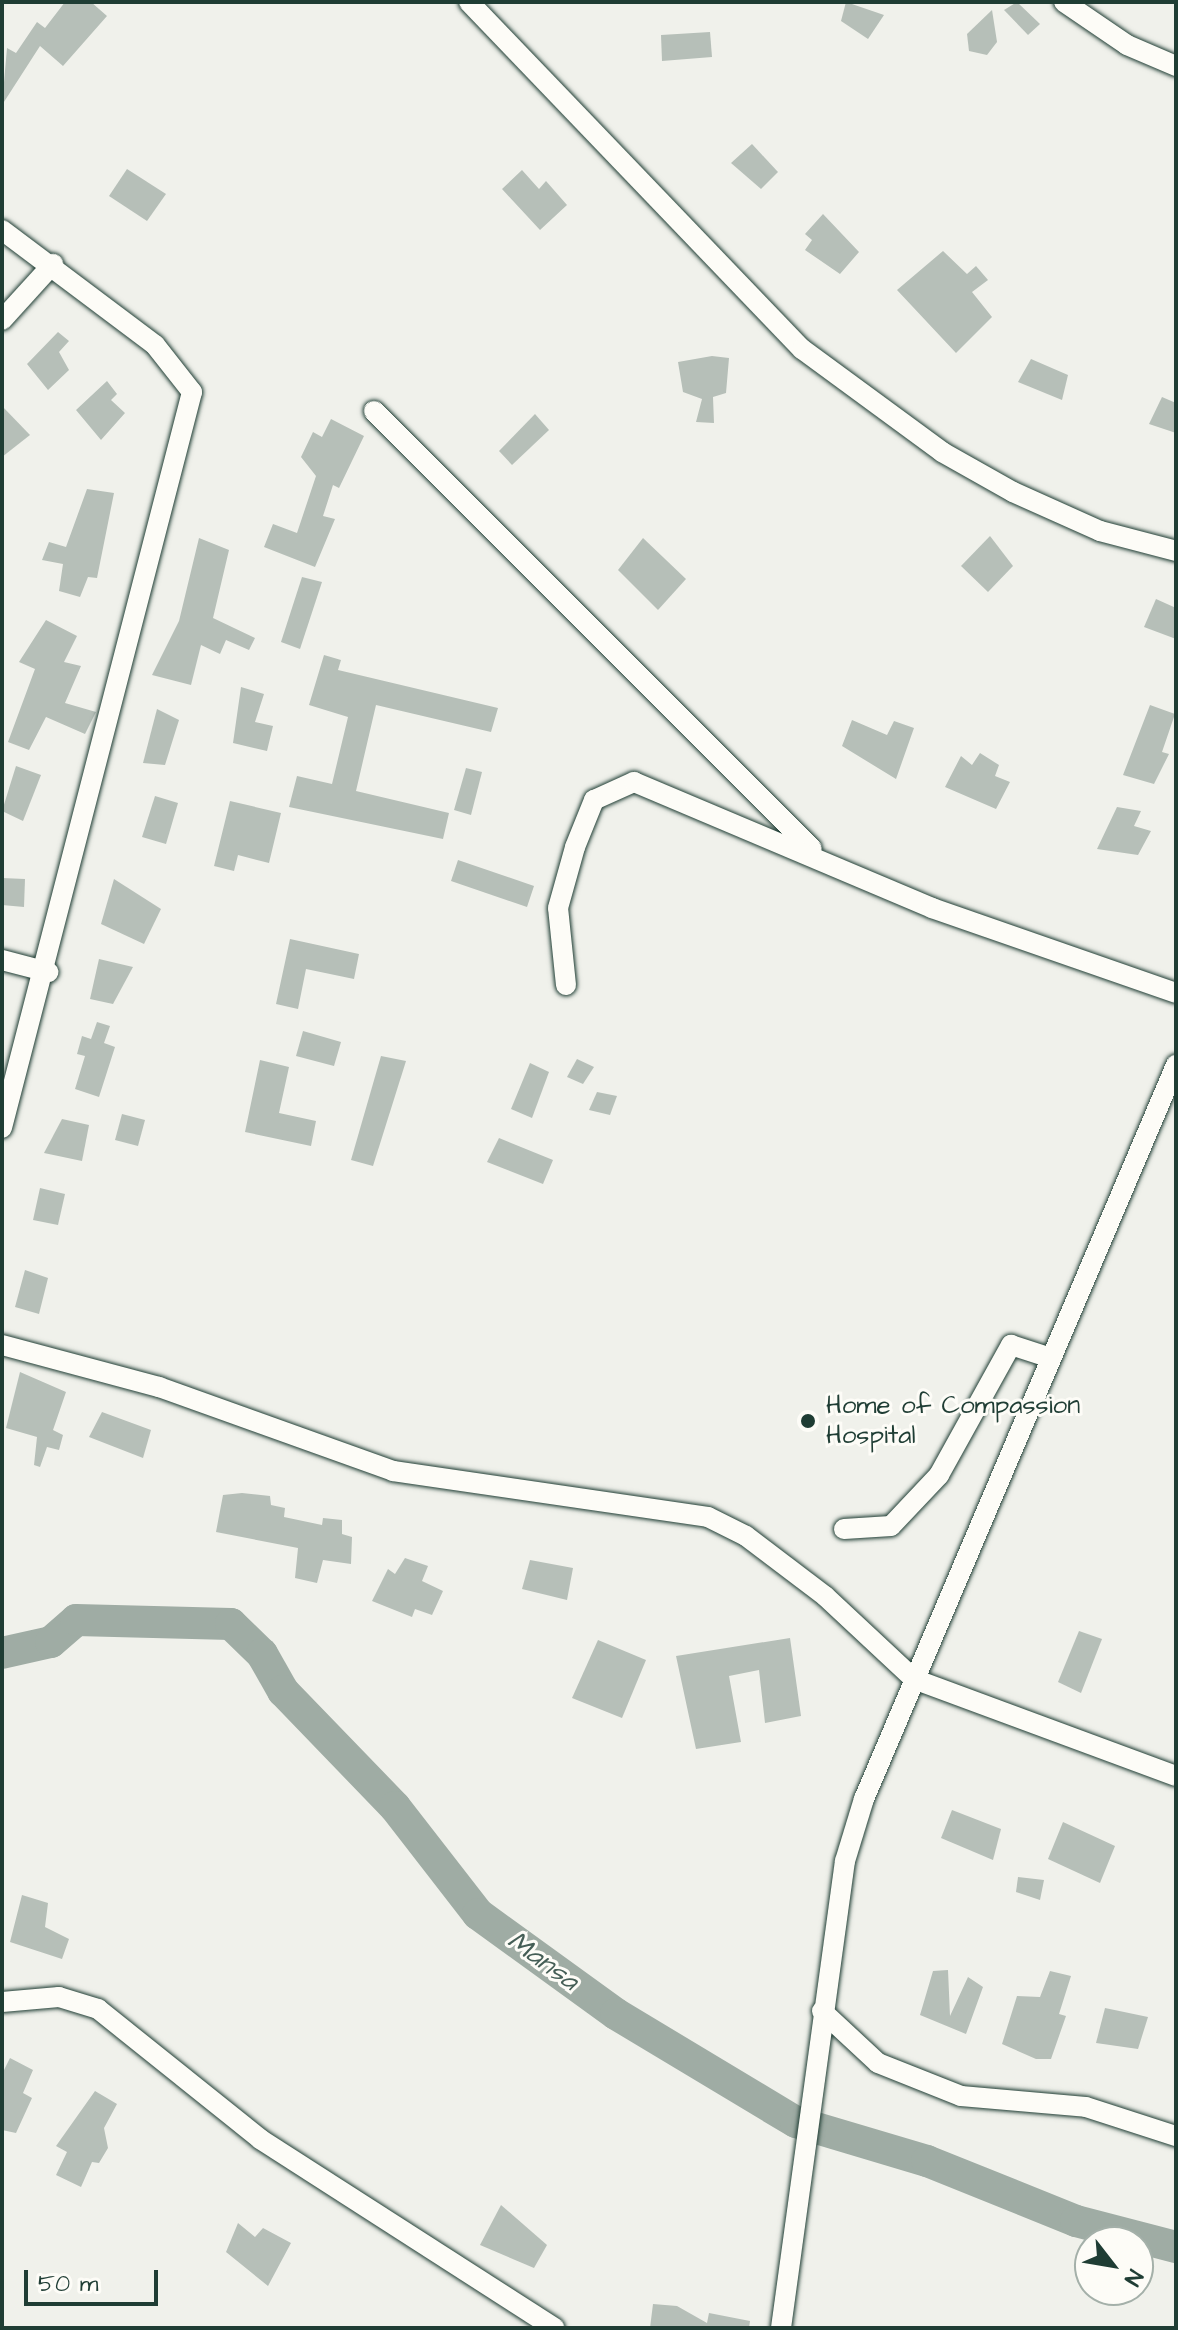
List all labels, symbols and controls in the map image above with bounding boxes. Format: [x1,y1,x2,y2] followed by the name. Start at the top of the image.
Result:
[826,1390,1080,1452] place label: Home of Compassion Hospital
[797,1410,819,1432] marker: Home of Compassion Hospital
[501,1924,585,1998] water label: Mansa
[1074,2226,1154,2306] north arrow
[28,2254,162,2304] scale bar
[1116,2264,1150,2291] text: N
[38,2267,98,2301] text: 50 m

